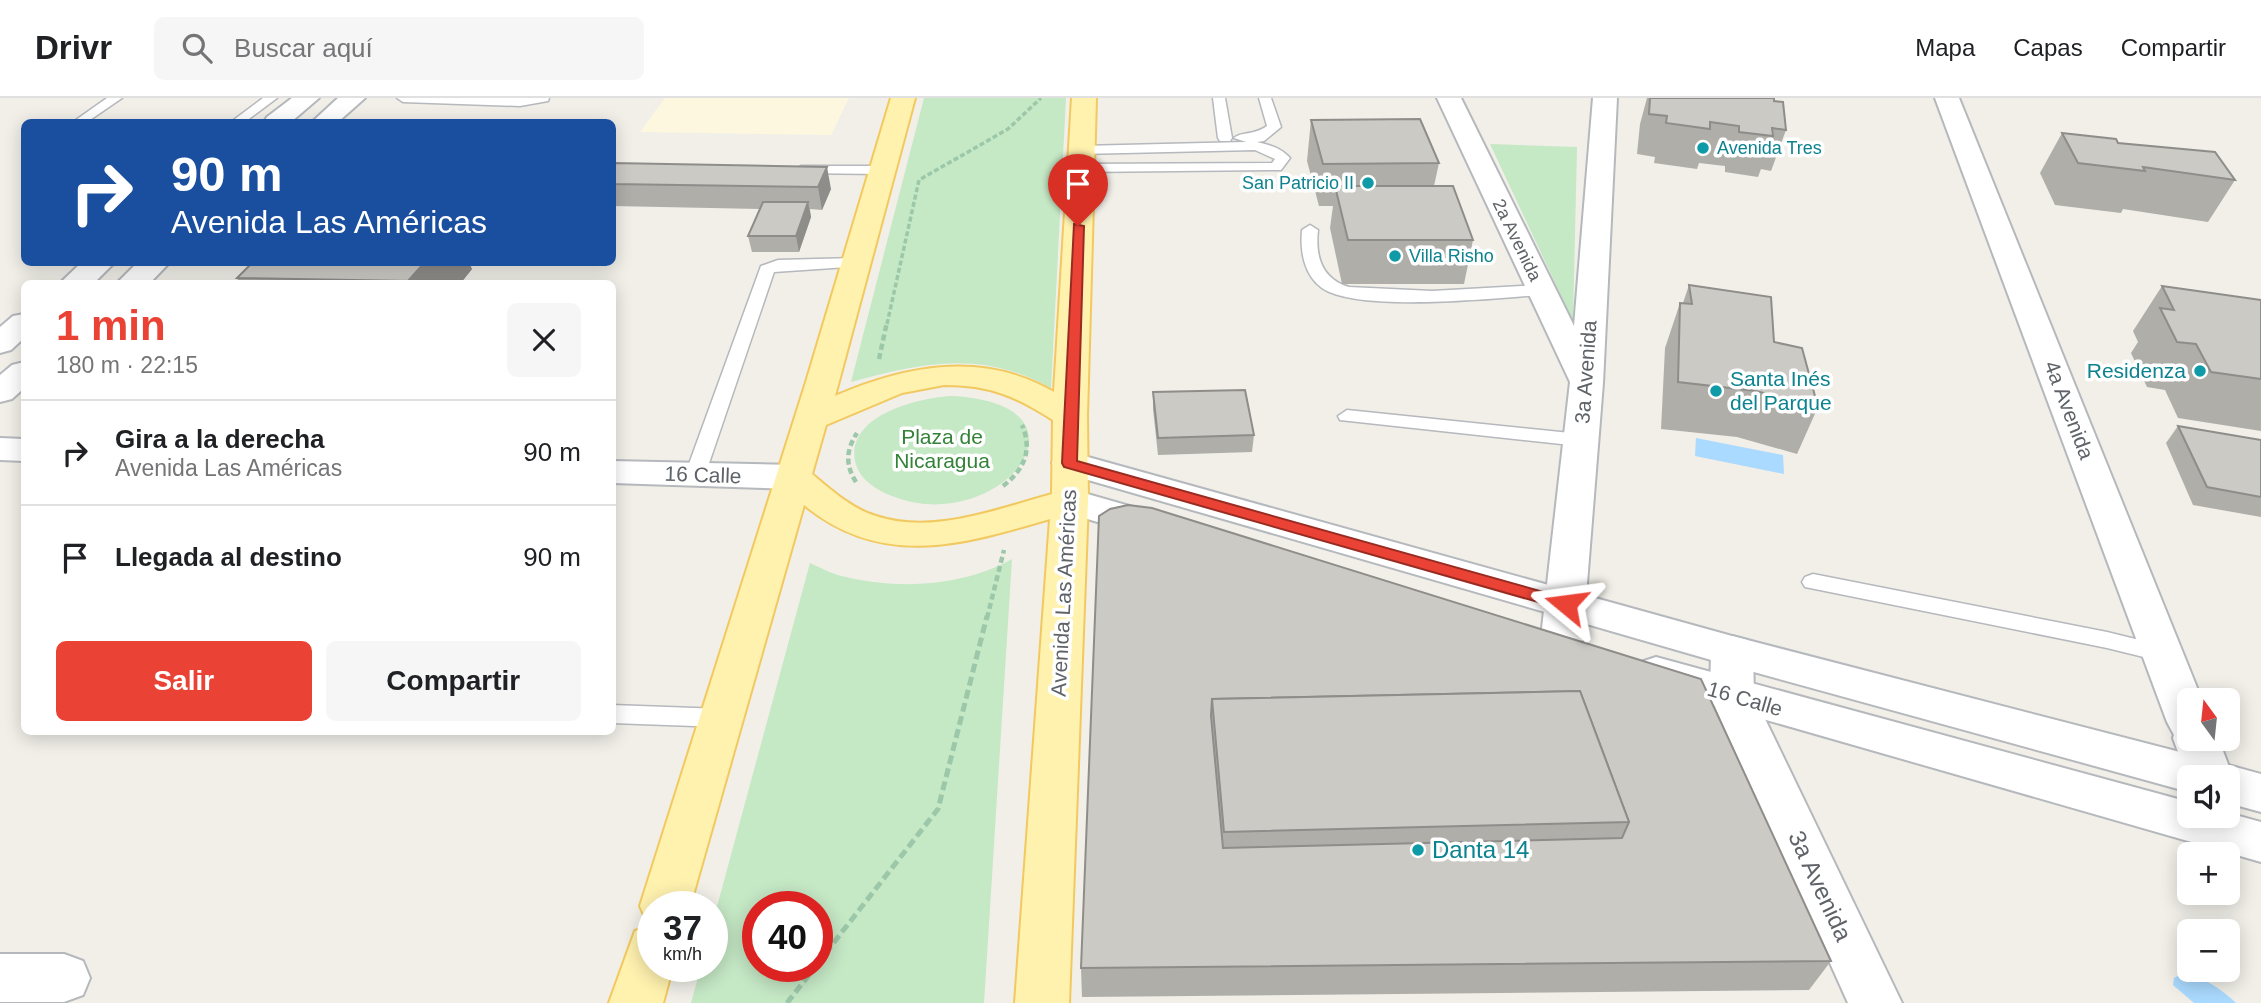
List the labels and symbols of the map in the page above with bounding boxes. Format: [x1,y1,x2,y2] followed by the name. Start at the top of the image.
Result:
[1717,138,1822,158] place label: Avenida Tres
[1695,140,1711,156] marker: Avenida Tres
[1048,154,1108,226] pin
[1242,173,1354,193] place label: San Patricio II
[1360,175,1376,191] marker: San Patricio II
[1489,196,1546,285] street label: 2a Avenida
[1409,246,1494,266] place label: Villa Risho
[1387,248,1403,264] marker: Villa Risho
[1570,319,1601,424] street label: 3a Avenida
[2040,357,2099,463] street label: 4a Avenida
[2087,359,2186,382] place label: Residenza
[2192,363,2208,379] marker: Residenza
[1730,367,1832,414] place label: Santa Inés del Parque
[1708,383,1724,399] marker: Santa Inés del Parque
[894,425,990,472] park label: Plaza de Nicaragua
[664,462,742,487] street label: 16 Calle
[1047,489,1080,697] street label: Avenida Las Américas
[1529,567,1603,641] position arrow
[1705,677,1785,720] street label: 16 Calle
[2177,688,2240,751] north arrow
[1783,826,1858,946] street label: 3a Avenida
[1432,836,1529,863] place label: Danta 14
[1410,842,1426,858] marker: Danta 14
[742,891,833,982] speed limit sign: 40

